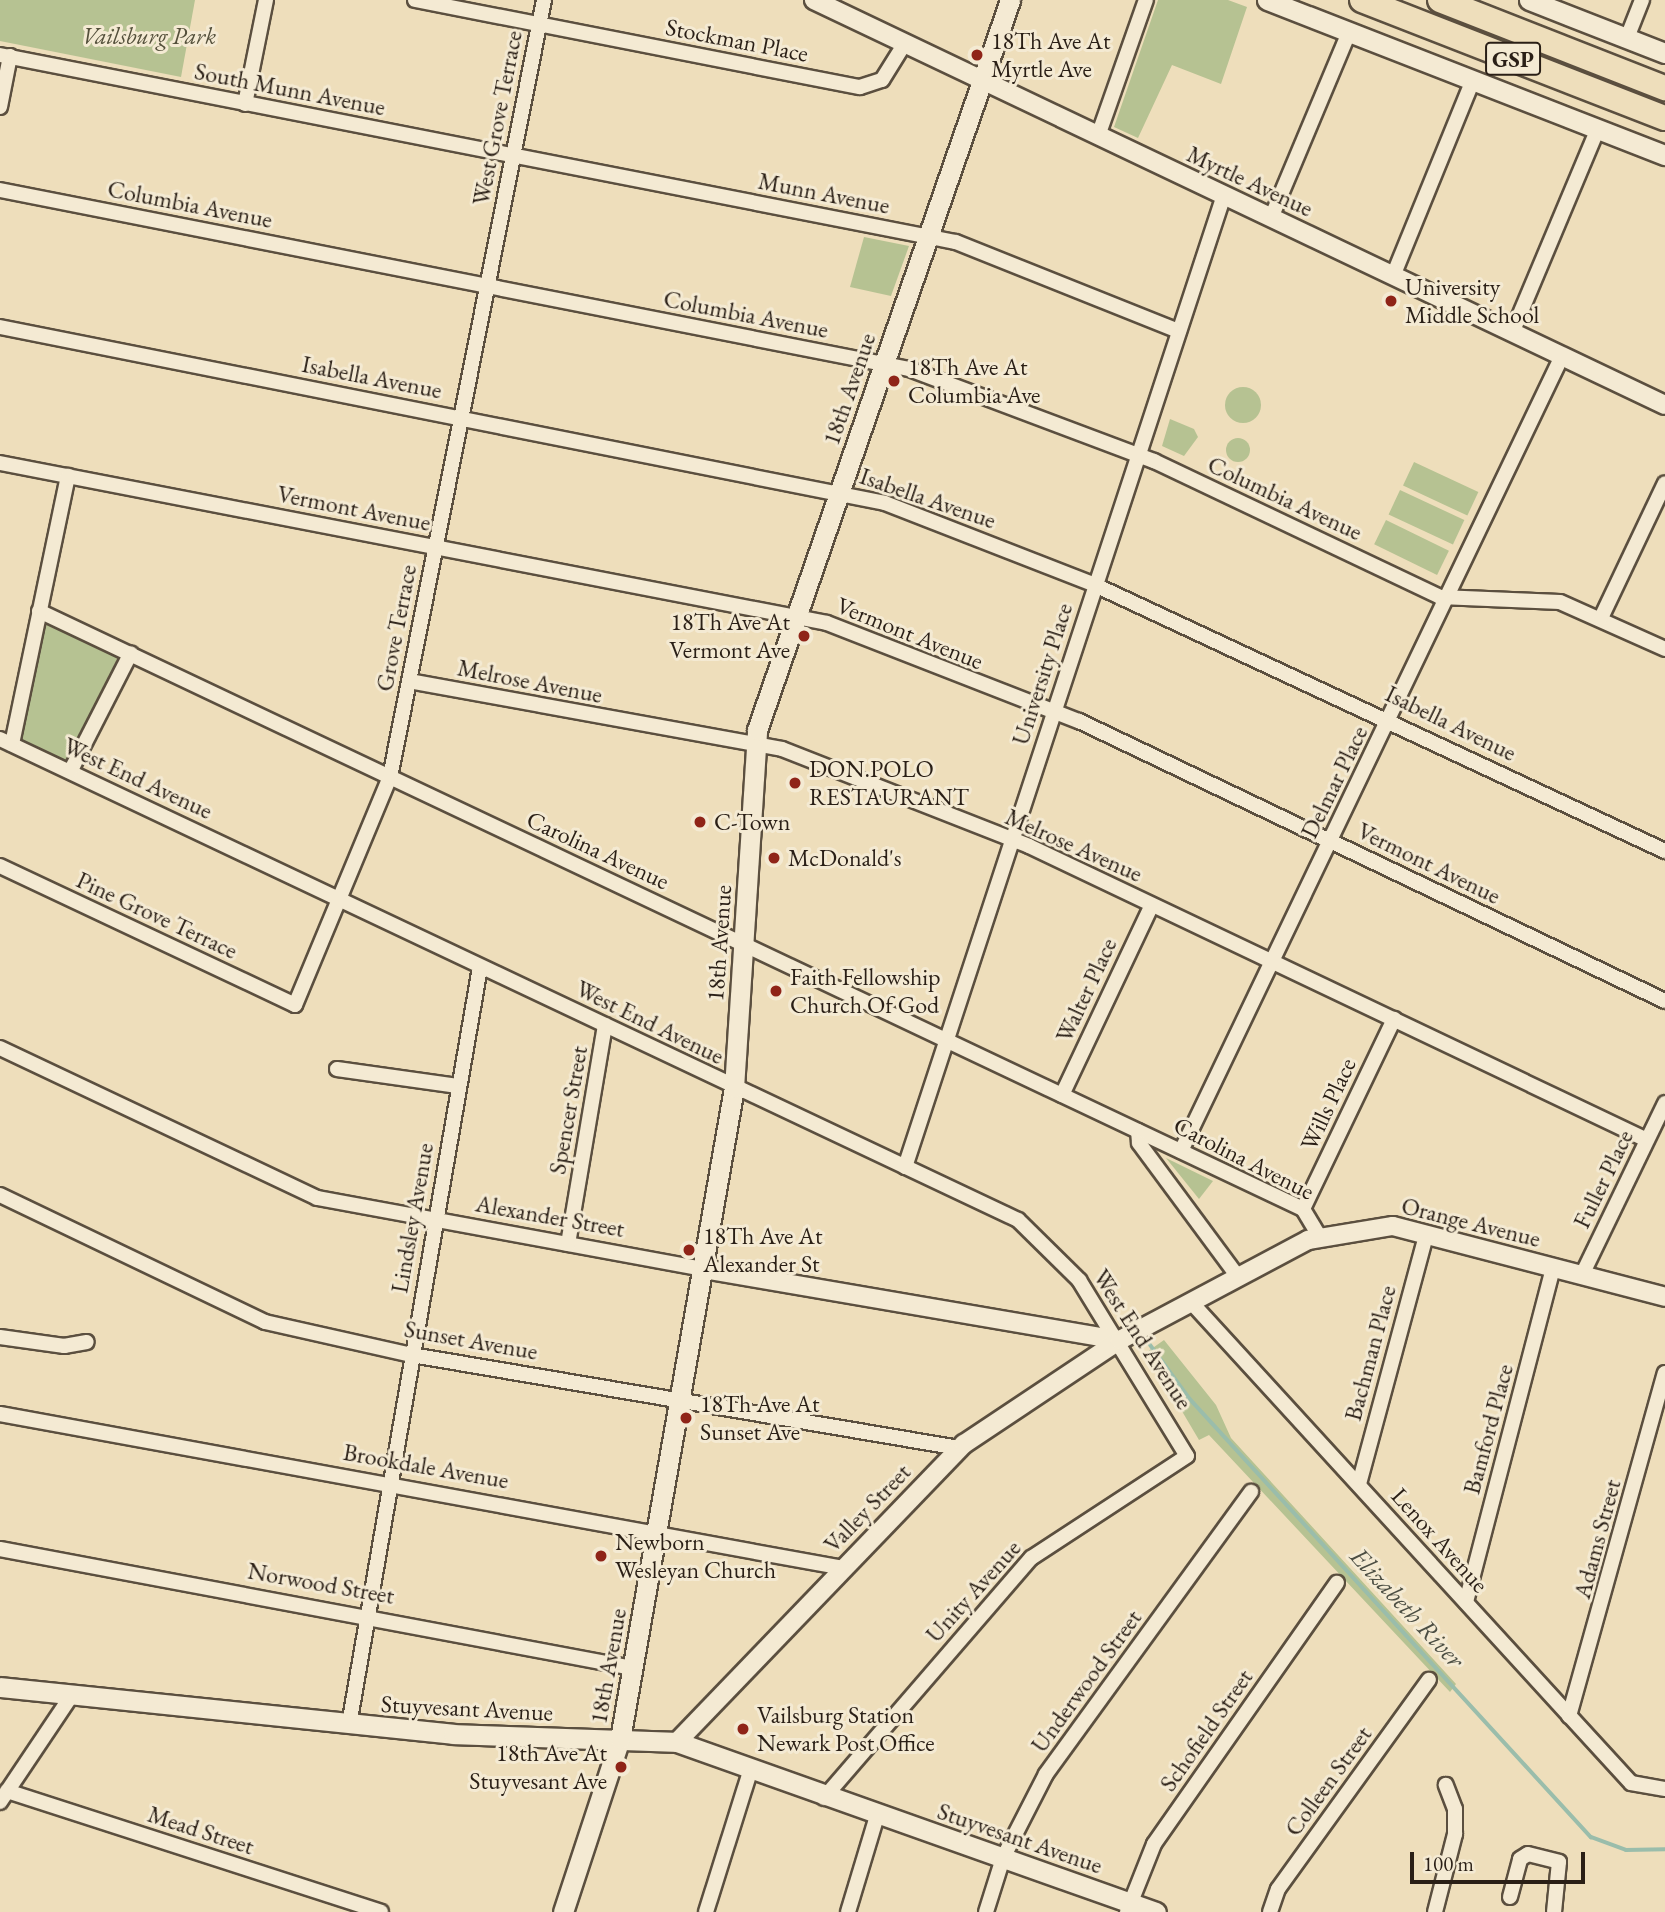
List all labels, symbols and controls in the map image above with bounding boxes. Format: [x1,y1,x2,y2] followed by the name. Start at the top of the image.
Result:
[663,12,811,68] street label: Stockman Place
[82,22,216,50] park label: Vailsburg Park
[991,27,1110,83] place label: 18Th Ave At Myrtle Ave
[466,28,528,208] street label: West Grove Terrace
[1485,40,1541,78] road number: GSP
[969,47,985,63] marker: 18Th Ave At Myrtle Ave
[192,56,388,122] street label: South Munn Avenue
[1182,139,1318,223] street label: Myrtle Avenue
[756,166,892,220] street label: Munn Avenue
[105,174,275,234] street label: Columbia Avenue
[1405,273,1539,329] place label: University Middle School
[661,284,831,344] street label: Columbia Avenue
[1383,293,1399,309] marker: University Middle School
[816,329,882,449] street label: 18th Avenue
[300,349,444,405] street label: Isabella Avenue
[908,353,1040,409] place label: 18Th Ave At Columbia Ave
[886,373,902,389] marker: 18Th Ave At Columbia Ave
[1203,450,1367,546] street label: Columbia Avenue
[856,461,1000,535] street label: Isabella Avenue
[275,479,433,537] street label: Vermont Avenue
[370,562,422,694] street label: Grove Terrace
[832,591,988,675] street label: Vermont Avenue
[1006,600,1078,748] street label: University Place
[669,608,790,664] place label: 18Th Ave At Vermont Ave
[796,628,812,644] marker: 18Th Ave At Vermont Ave
[455,653,605,709] street label: Melrose Avenue
[1381,679,1521,767] street label: Isabella Avenue
[1294,721,1374,843] street label: Delmar Place
[59,731,217,825] street label: West End Avenue
[809,755,969,811] place label: DON.POLO RESTAURANT
[787,775,803,791] marker: DON.POLO RESTAURANT
[1001,802,1147,888] street label: Melrose Avenue
[522,804,674,896] street label: Carolina Avenue
[714,808,790,836] place label: C-Town
[692,814,708,830] marker: C-Town
[1353,816,1505,910] street label: Vermont Avenue
[788,844,902,872] place label: McDonald's
[766,850,782,866] marker: McDonald's
[72,865,242,965] street label: Pine Grove Terrace
[701,884,737,1002] street label: 18th Avenue
[1049,933,1123,1047] street label: Walter Place
[790,963,941,1019] place label: Faith Fellowship Church Of God
[571,974,729,1070] street label: West End Avenue
[768,983,784,999] marker: Faith Fellowship Church Of God
[543,1044,593,1176] street label: Spencer Street
[1294,1053,1362,1155] street label: Wills Place
[1169,1110,1319,1206] street label: Carolina Avenue
[1567,1125,1639,1233] street label: Fuller Place
[385,1141,439,1295] street label: Lindsley Avenue
[473,1189,627,1243] street label: Alexander Street
[1399,1191,1543,1253] street label: Orange Avenue
[703,1222,822,1278] place label: 18Th Ave At Alexander St
[681,1242,697,1258] marker: 18Th Ave At Alexander St
[1087,1264,1199,1414] street label: West End Avenue
[1338,1282,1402,1424] street label: Bachman Place
[402,1314,540,1366] street label: Sunset Avenue
[1457,1361,1519,1497] street label: Bamford Place
[700,1390,819,1446] place label: 18Th Ave At Sunset Ave
[678,1410,694,1426] marker: 18Th Ave At Sunset Ave
[341,1437,511,1495] street label: Brookdale Avenue
[818,1458,916,1558] street label: Valley Street
[1567,1476,1627,1602] street label: Adams Street
[1385,1482,1495,1598] street label: Lenox Avenue
[615,1528,776,1584] place label: Newborn Wesleyan Church
[919,1534,1027,1648] street label: Unity Avenue
[1343,1541,1471,1675] water label: Elizabeth River
[593,1548,609,1564] marker: Newborn Wesleyan Church
[246,1556,396,1610] street label: Norwood Street
[1025,1604,1147,1758] street label: Underwood Street
[584,1606,632,1726] street label: 18th Avenue
[1153,1663,1259,1797] street label: Schofield Street
[380,1689,554,1727] street label: Stuyvesant Avenue
[757,1701,935,1757] place label: Vailsburg Station Newark Post Office
[1279,1720,1377,1842] street label: Colleen Street
[735,1721,751,1737] marker: Vailsburg Station Newark Post Office
[469,1739,607,1795] place label: 18th Ave At Stuyvesant Ave
[613,1759,629,1775] marker: 18th Ave At Stuyvesant Ave
[934,1796,1106,1880] street label: Stuyvesant Avenue
[144,1799,258,1861] street label: Mead Street
[1413,1839,1588,1883] scale bar
[1423,1850,1474,1877] text: 100 m

